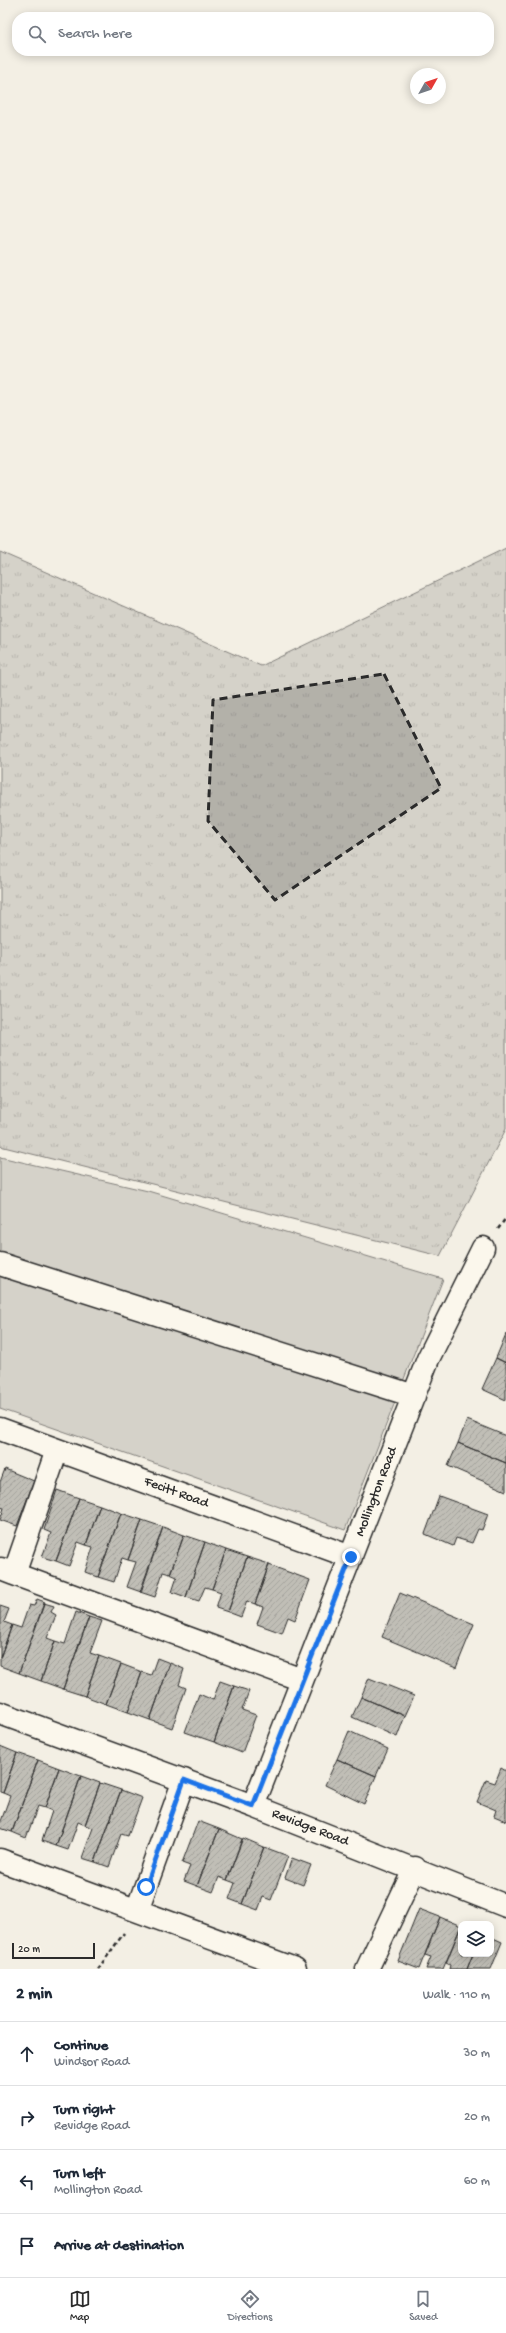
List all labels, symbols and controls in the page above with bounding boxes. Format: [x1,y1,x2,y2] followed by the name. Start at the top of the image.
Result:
[12,12,494,56] search box
[26,23,48,45] icon: search
[58,25,132,43] text: Search here
[410,68,446,104] north arrow
[352,1443,402,1539] street label: Mollington Road
[140,1473,212,1513] street label: Fecitt Road
[342,1548,360,1566] route end
[269,1806,353,1851] street label: Revidge Road
[137,1878,155,1896] route start
[458,1921,494,1957] map controls
[458,1921,494,1957] button: layers
[12,1941,95,1960] scale bar
[18,1944,40,1956] text: 20 m
[16,1985,52,2005] text: 2 min
[423,1988,490,2003] text: Walk · 110 m
[54,2037,108,2055] text: Continue
[16,2043,38,2065] icon: ahead
[464,2046,490,2061] text: 30 m
[54,2055,129,2070] text: Windsor Road
[54,2101,114,2119] text: Turn right
[16,2107,38,2129] icon: right
[464,2110,490,2125] text: 20 m
[54,2119,129,2134] text: Revidge Road
[54,2165,105,2183] text: Turn left
[16,2171,38,2193] icon: left
[464,2174,490,2189] text: 60 m
[54,2183,142,2198] text: Mollington Road
[16,2235,38,2257] icon: arrive
[54,2237,184,2255] text: Arrive at destination
[69,2288,91,2324] tab: Map
[228,2288,272,2324] tab: Directions
[409,2288,437,2324] tab: Saved

